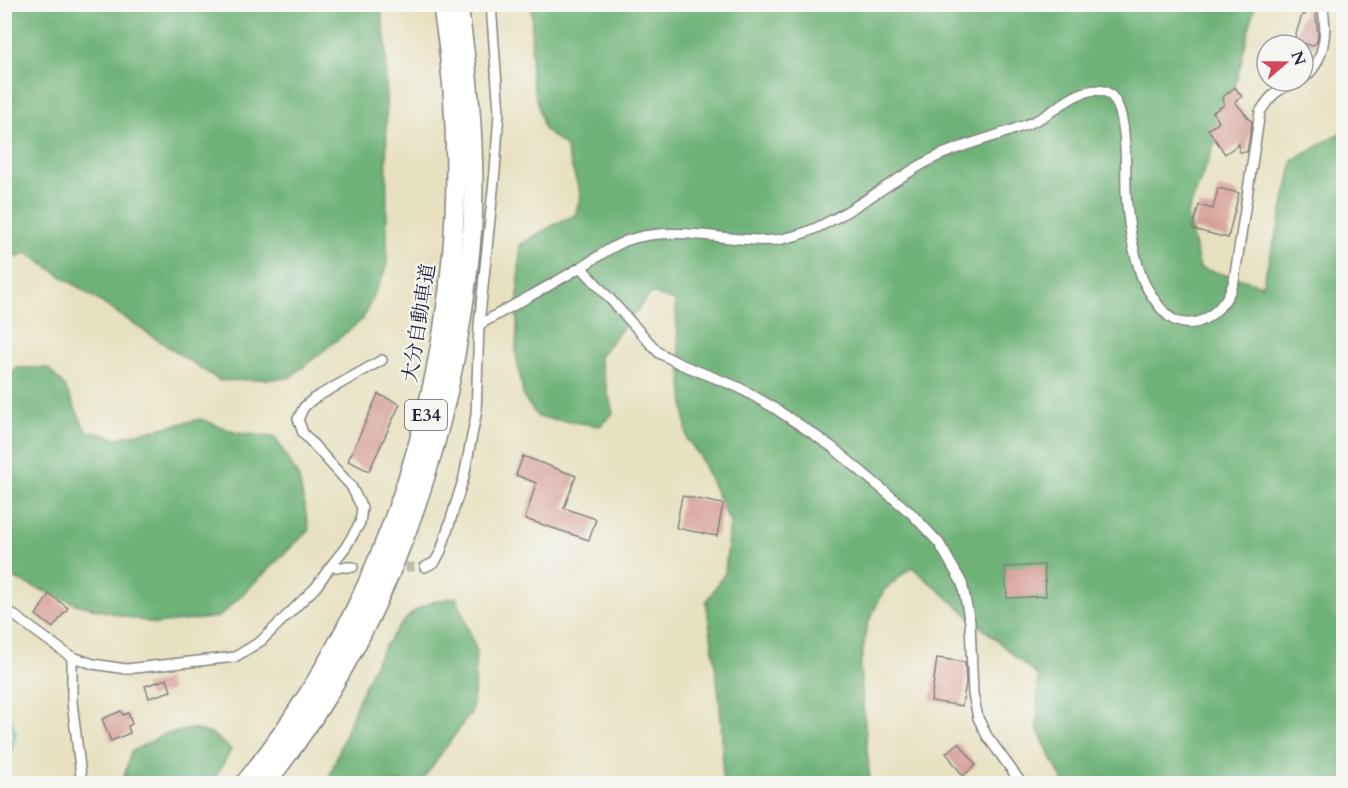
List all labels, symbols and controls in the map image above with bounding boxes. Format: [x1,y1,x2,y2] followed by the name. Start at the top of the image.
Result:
[1255,33,1315,93] north arrow
[1285,48,1311,69] text: N
[396,262,442,384] street label: 大分自動車道
[405,400,447,430] road number: E34

